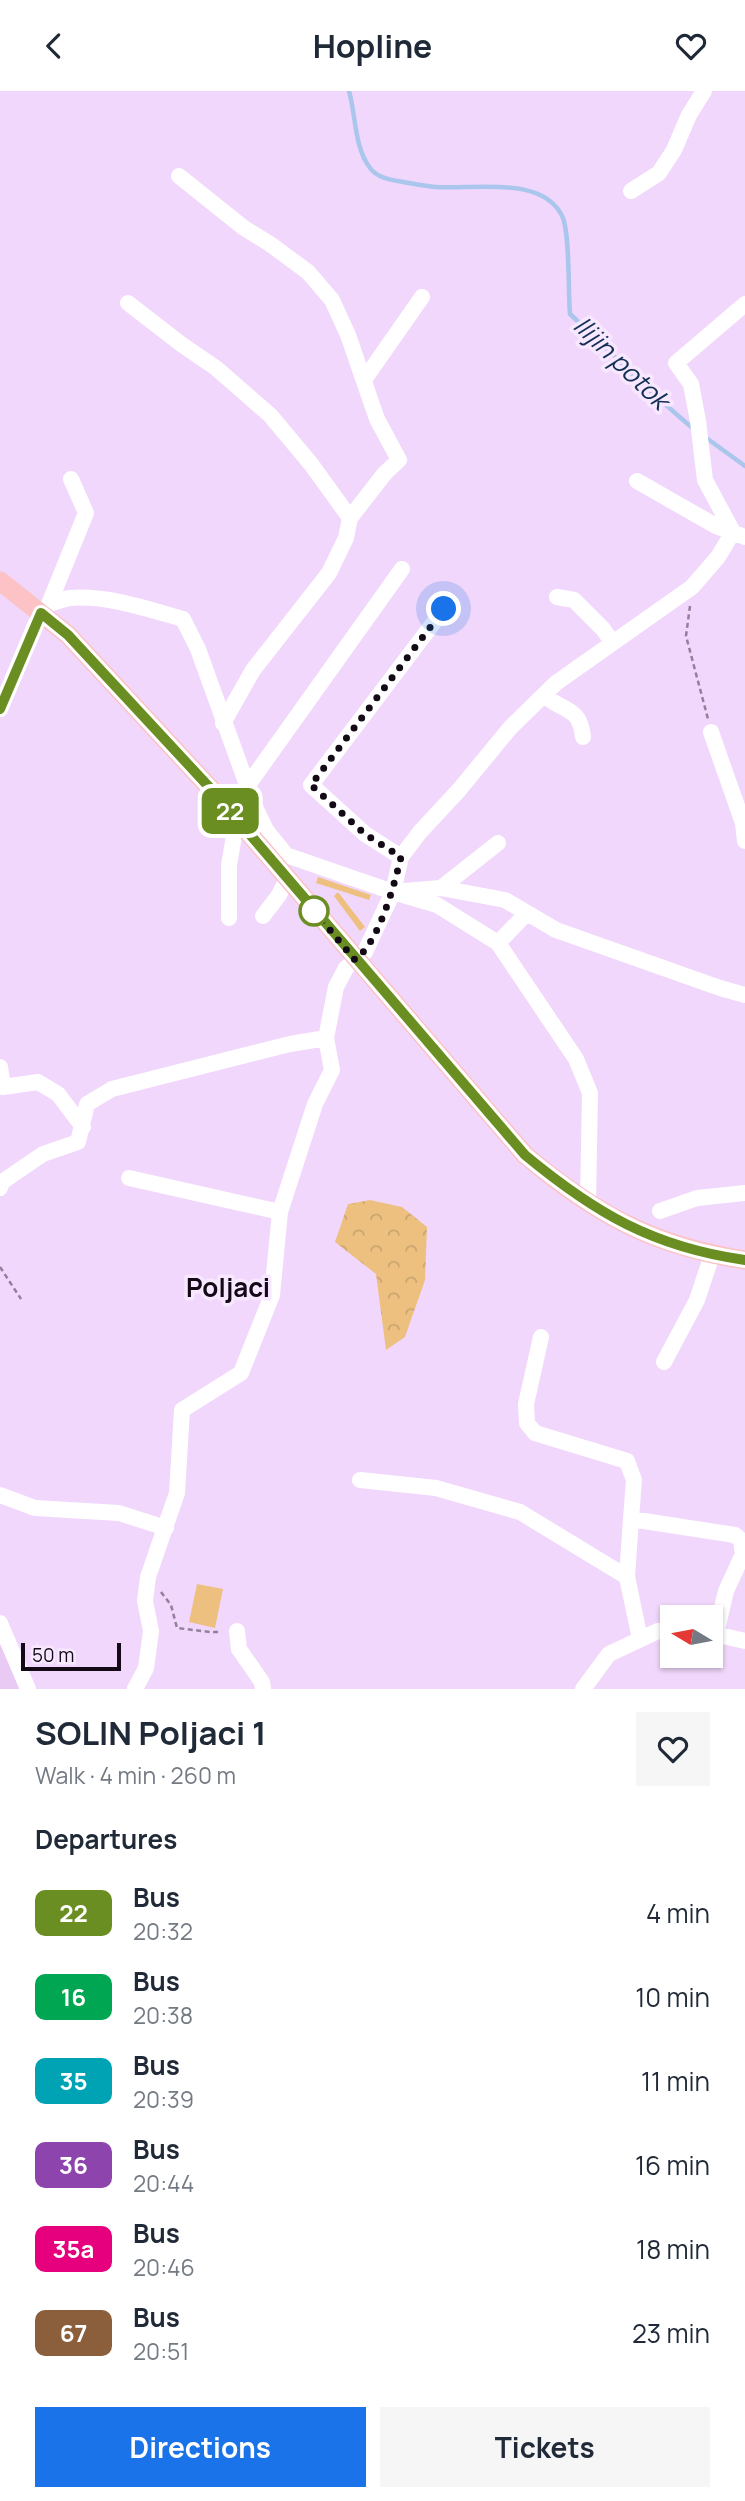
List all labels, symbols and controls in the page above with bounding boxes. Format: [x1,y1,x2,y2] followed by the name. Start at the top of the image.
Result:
[313,24,432,68] text: Hopline
[35,27,73,65] icon: back
[672,27,710,65] icon: heart
[566,307,681,420] water label: Ilijin potok
[426,591,461,626] your location
[198,788,262,834] line badge: 22
[216,794,244,827] text: 22
[299,896,329,926] unlabelled marker
[186,1269,270,1305] district label: Poljaci
[660,1605,723,1668] north arrow
[660,1605,723,1668] map controls
[21,1640,121,1672] scale bar
[32,1642,74,1668] text: 50 m
[35,1710,266,1755] text: SOLIN Poljaci 1
[636,1712,710,1786] button: heart
[35,1759,236,1791] text: Walk · 4 min · 260 m
[35,1821,177,1857] text: Departures
[133,1879,180,1915] text: Bus
[646,1895,710,1931] text: 4 min
[59,1896,88,1929] text: 22
[133,1915,193,1947] text: 20:32
[133,1963,180,1999] text: Bus
[635,1979,710,2015] text: 10 min
[61,1980,86,2013] text: 16
[133,1999,193,2031] text: 20:38
[133,2047,180,2083] text: Bus
[641,2063,710,2099] text: 11 min
[59,2064,88,2097] text: 35
[133,2083,194,2115] text: 20:39
[133,2131,180,2167] text: Bus
[635,2147,710,2183] text: 16 min
[59,2148,88,2181] text: 36
[133,2167,194,2199] text: 20:44
[133,2215,180,2251] text: Bus
[636,2231,710,2267] text: 18 min
[53,2232,94,2265] text: 35a
[133,2251,195,2283] text: 20:46
[133,2299,180,2335] text: Bus
[632,2315,710,2351] text: 23 min
[60,2316,87,2349] text: 67
[133,2335,189,2367] text: 20:51
[35,2407,366,2487] button: Directions
[380,2407,710,2487] button: Tickets

